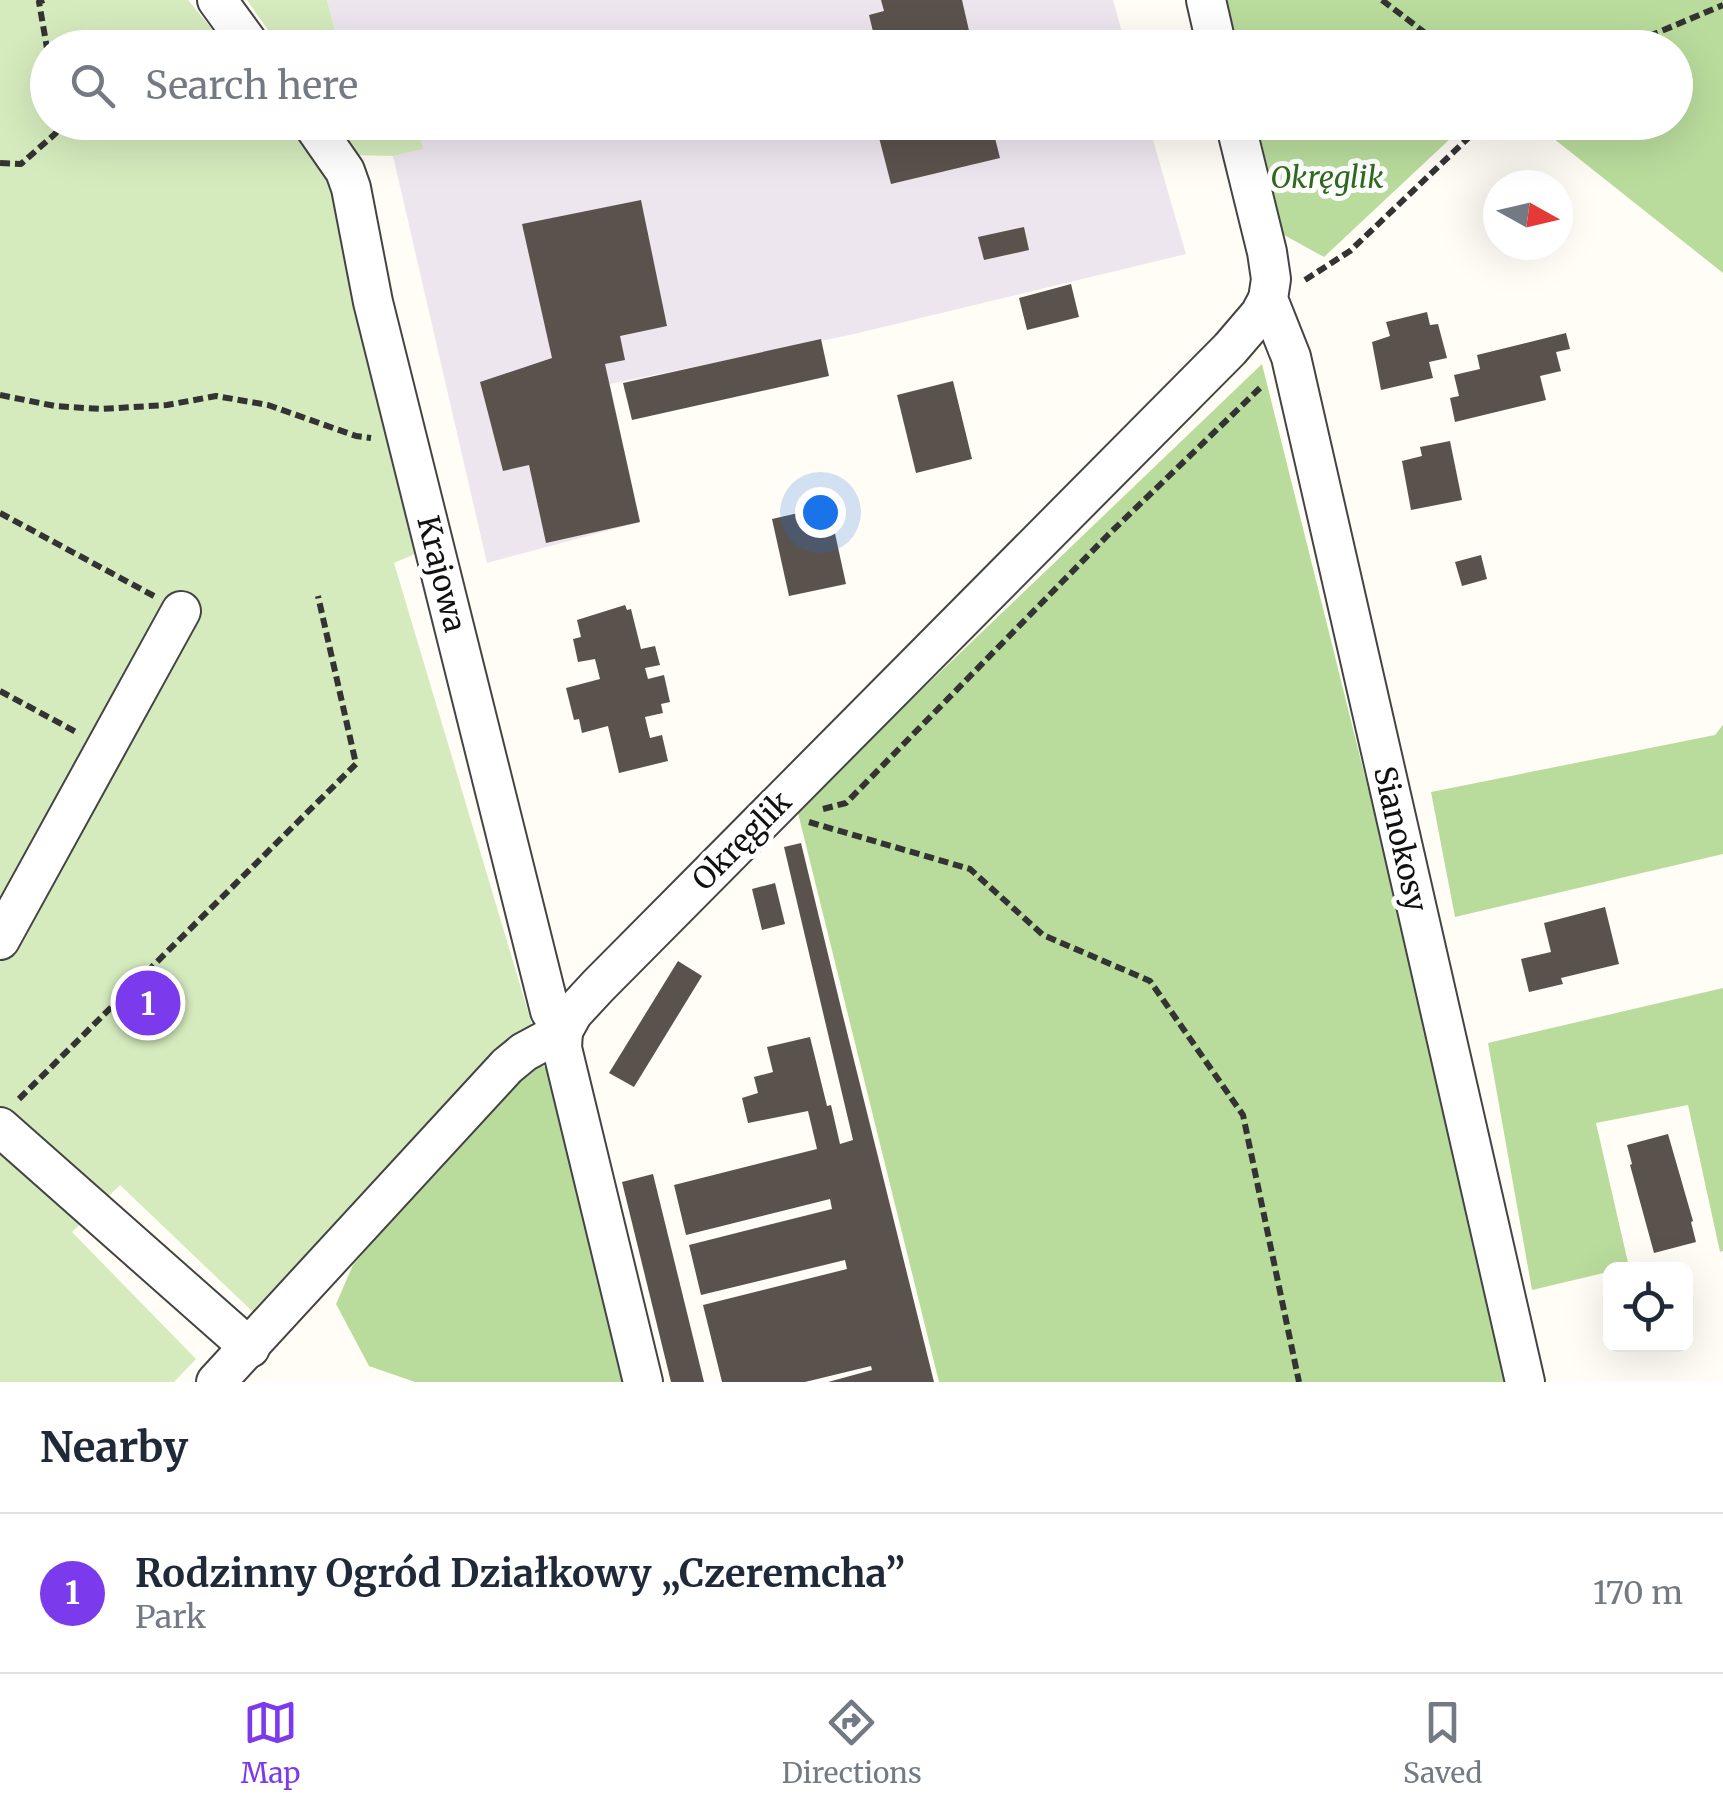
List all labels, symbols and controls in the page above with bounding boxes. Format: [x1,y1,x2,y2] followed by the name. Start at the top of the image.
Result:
[30,30,1693,140] search box
[65,58,120,113] icon: search
[145,62,358,109] text: Search here
[1270,158,1384,196] park label: Okręglik
[1483,170,1573,260] north arrow
[795,487,846,538] your location
[409,512,475,636] street label: Krajowa
[1366,762,1436,916] street label: Sianokosy
[684,783,799,898] street label: Okręglik
[116,966,180,1040] pin: 1
[1603,1262,1693,1352] map controls
[1603,1262,1693,1352] button: locate
[40,1421,188,1473] text: Nearby
[135,1550,905,1597] text: Rodzinny Ogród Działkowy „Czeremcha”
[65,1573,80,1613] text: 1
[1593,1573,1683,1613] text: 170 m
[135,1597,206,1637] text: Park
[241,1695,300,1791] tab: Map
[782,1695,922,1791] tab: Directions
[1403,1695,1482,1791] tab: Saved

